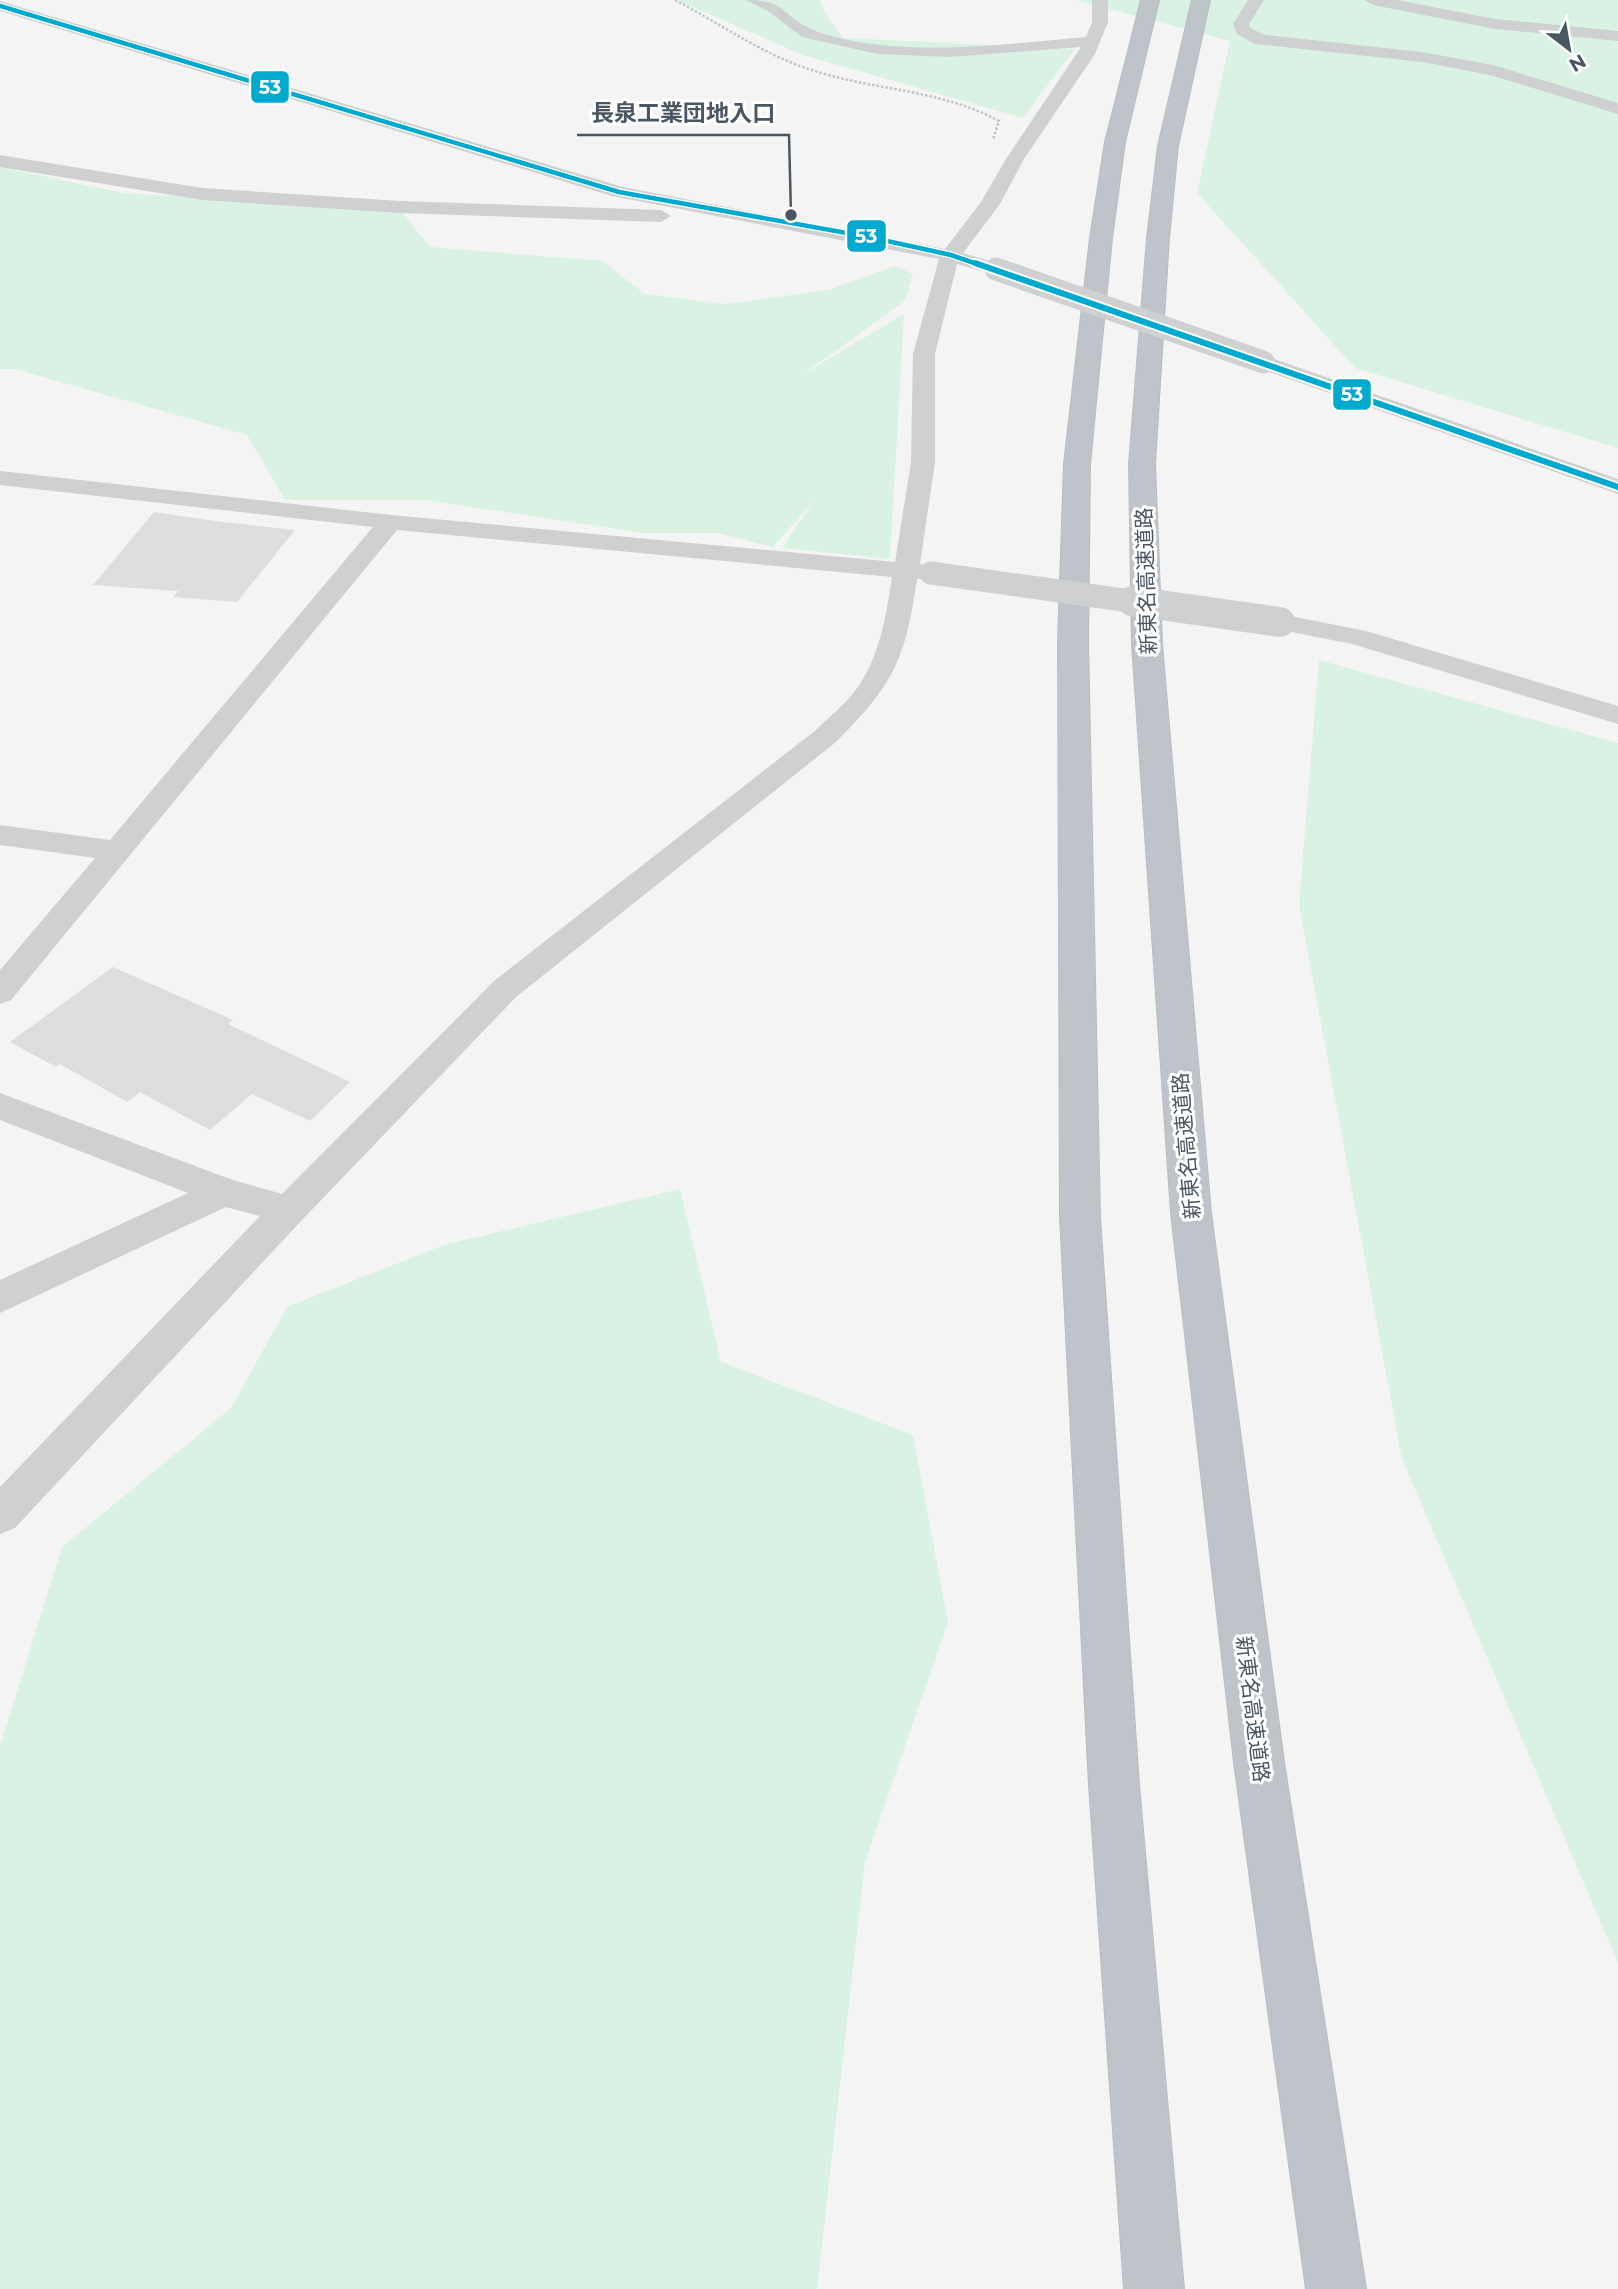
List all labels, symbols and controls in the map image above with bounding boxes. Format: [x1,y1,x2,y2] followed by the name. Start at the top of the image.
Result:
[1534,14,1604,84] north arrow
[1565,49,1590,77] text: N
[250,70,290,104] line badge: 53
[259,76,281,99] text: 53
[577,91,789,135] callout: 長泉工業団地入口
[591,99,775,127] text: 長泉工業団地入口
[846,219,887,253] line badge: 53
[855,225,877,248] text: 53
[1332,378,1372,411] line badge: 53
[1341,383,1363,406] text: 53
[1131,507,1161,655] street label: 新東名高速道路
[1167,1072,1205,1220] street label: 新東名高速道路
[1232,1635,1274,1783] street label: 新東名高速道路

